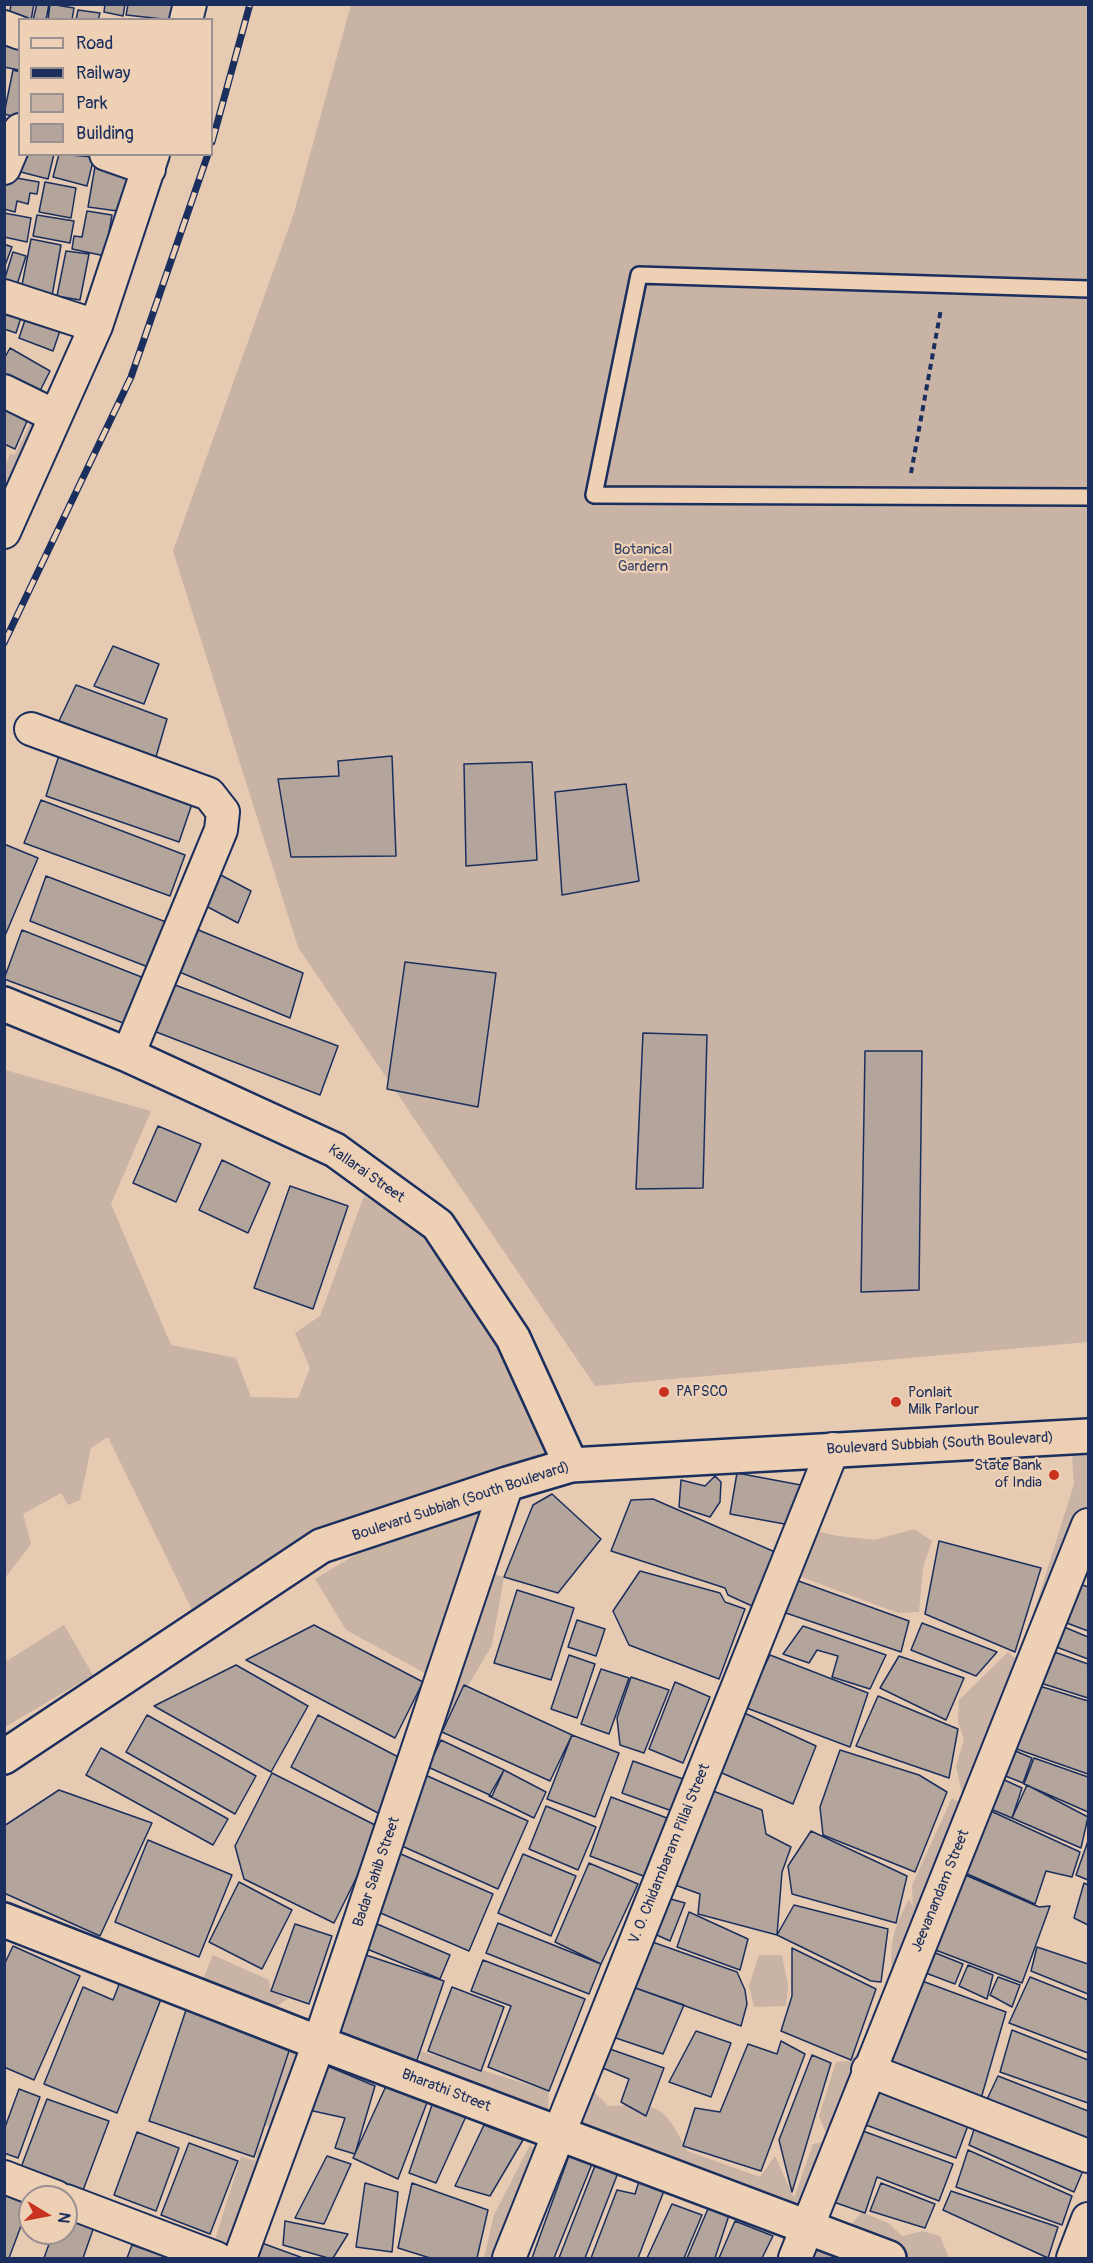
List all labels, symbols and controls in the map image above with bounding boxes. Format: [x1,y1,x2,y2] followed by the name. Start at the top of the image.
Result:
[18,18,213,156] legend
[76,32,113,55] text: Road
[76,62,131,85] text: Railway
[76,92,108,115] text: Park
[76,122,134,145] text: Building
[614,541,672,576] park label: Botanical Gardern
[324,1141,408,1207] street label: Kallarai Street
[676,1383,728,1401] place label: PAPSCO
[908,1384,979,1419] place label: Ponlait Milk Parlour
[657,1385,671,1399] marker: PAPSCO
[889,1395,903,1409] marker: Ponlait Milk Parlour
[826,1429,1054,1459] street label: Boulevard Subbiah (South Boulevard)
[974,1457,1042,1492] place label: State Bank of India
[350,1458,572,1546] street label: Boulevard Subbiah (South Boulevard)
[1047,1468,1061,1482] marker: State Bank of India
[626,1761,714,1947] street label: V. O. Chidambaram Pillai Street
[350,1815,404,1929] street label: Badar Sahib Street
[908,1827,974,1955] street label: Jeevanandam Street
[399,2066,493,2116] street label: Bharathi Street
[18,2185,78,2245] north arrow
[53,2211,75,2225] text: N

